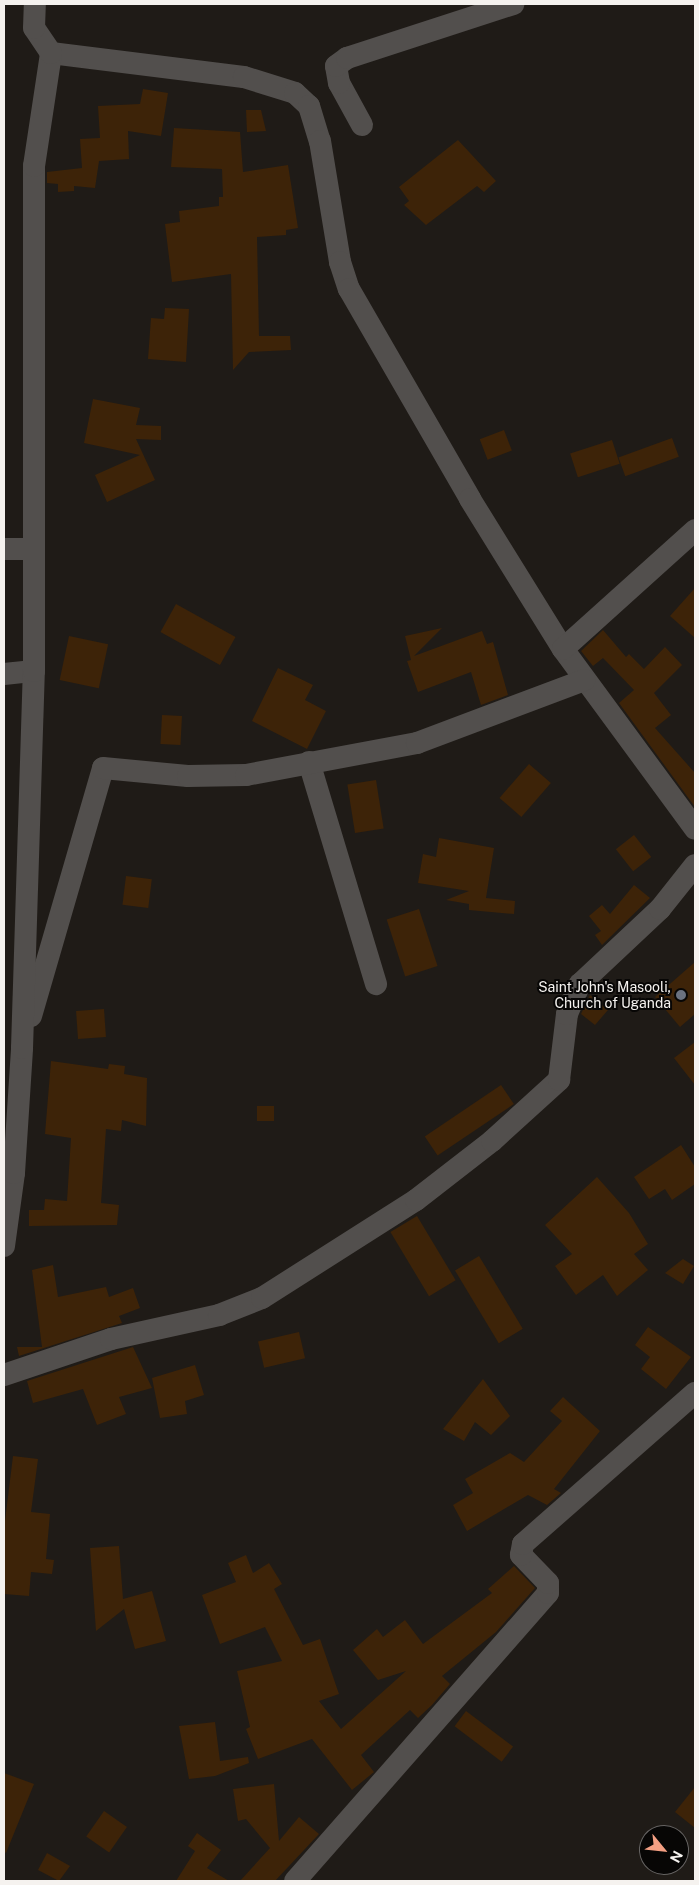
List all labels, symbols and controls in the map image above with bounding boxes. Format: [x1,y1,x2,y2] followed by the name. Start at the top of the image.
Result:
[538,979,671,1012] place label: Saint John's Masooli, Church of Uganda
[675,989,687,1001] marker: Saint John's Masooli, Church of Uganda
[639,1825,689,1875] north arrow
[667,1848,686,1865] text: N

